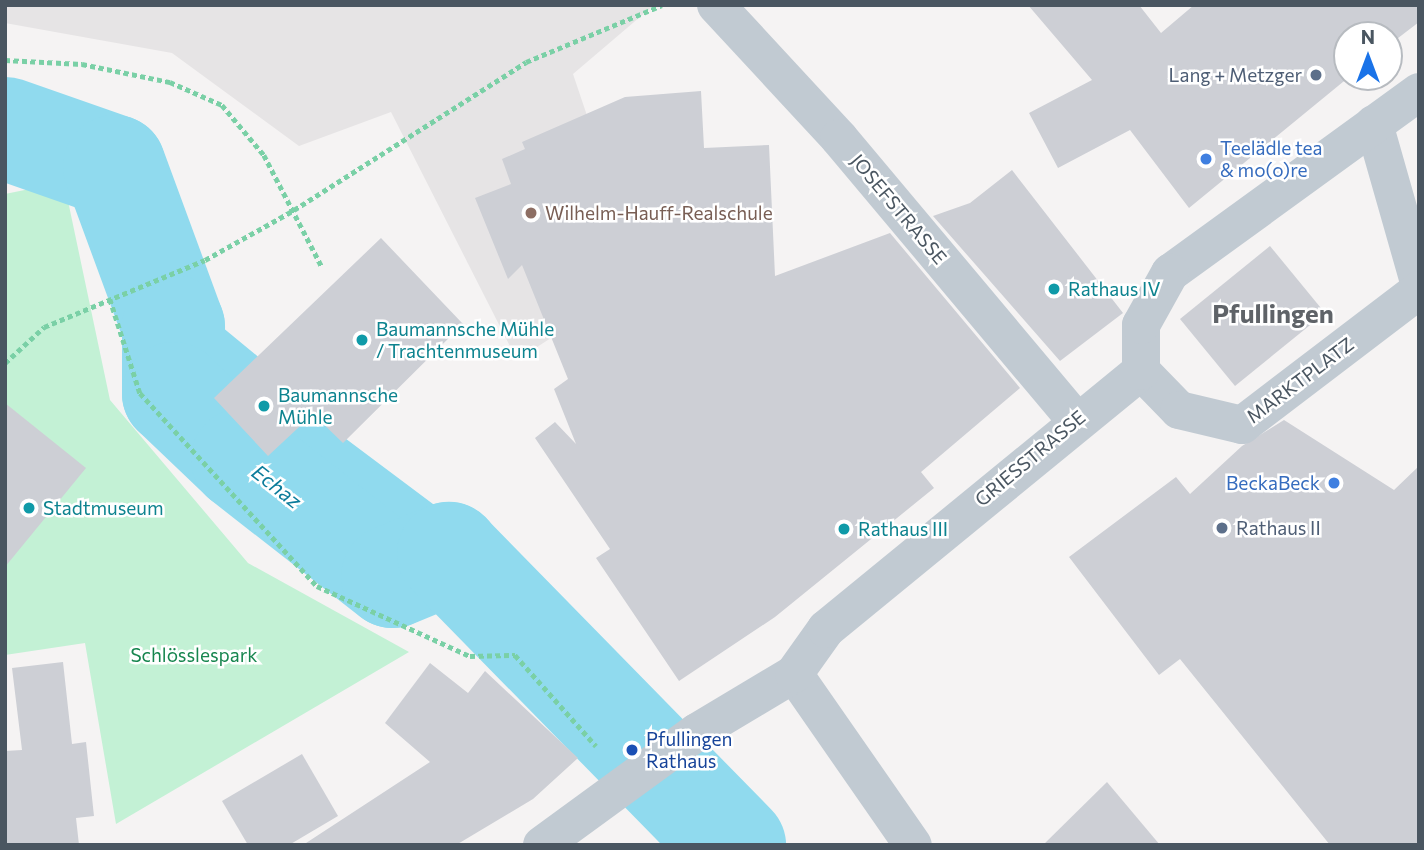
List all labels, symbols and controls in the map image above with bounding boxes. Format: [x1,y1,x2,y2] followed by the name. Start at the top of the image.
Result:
[1333,21,1403,91] north arrow
[1361,25,1375,48] text: N
[1169,64,1302,86] place label: Lang + Metzger
[1308,67,1324,83] marker: Lang + Metzger
[1220,137,1323,181] place label: Teelädle tea & mo(o)re
[846,149,952,269] street label: JOSEFSTRASSE
[1198,151,1214,167] marker: Teelädle tea & mo(o)re
[545,202,773,224] place label: Wilhelm-Hauff-Realschule
[523,205,539,221] marker: Wilhelm-Hauff-Realschule
[1068,278,1160,300] place label: Rathaus IV
[1046,281,1062,297] marker: Rathaus IV
[1212,297,1334,329] district label: Pfullingen
[376,318,554,362] place label: Baumannsche Mühle / Trachtenmuseum
[354,332,370,348] marker: Baumannsche Mühle / Trachtenmuseum
[1242,332,1358,428] street label: MARKTPLATZ
[278,384,398,428] place label: Baumannsche Mühle
[256,398,272,414] marker: Baumannsche Mühle
[970,405,1090,511] street label: GRIESSTRASSE
[247,459,307,513] water label: Echaz
[1226,472,1320,494] place label: BeckaBeck
[1326,475,1342,491] marker: BeckaBeck
[43,497,163,519] place label: Stadtmuseum
[21,500,37,516] marker: Stadtmuseum
[1236,517,1321,539] place label: Rathaus II
[858,518,948,540] place label: Rathaus III
[1214,520,1230,536] marker: Rathaus II
[836,521,852,537] marker: Rathaus III
[130,644,258,666] park label: Schlösslespark
[646,728,732,772] place label: Pfullingen Rathaus
[624,742,640,758] marker: Pfullingen Rathaus

